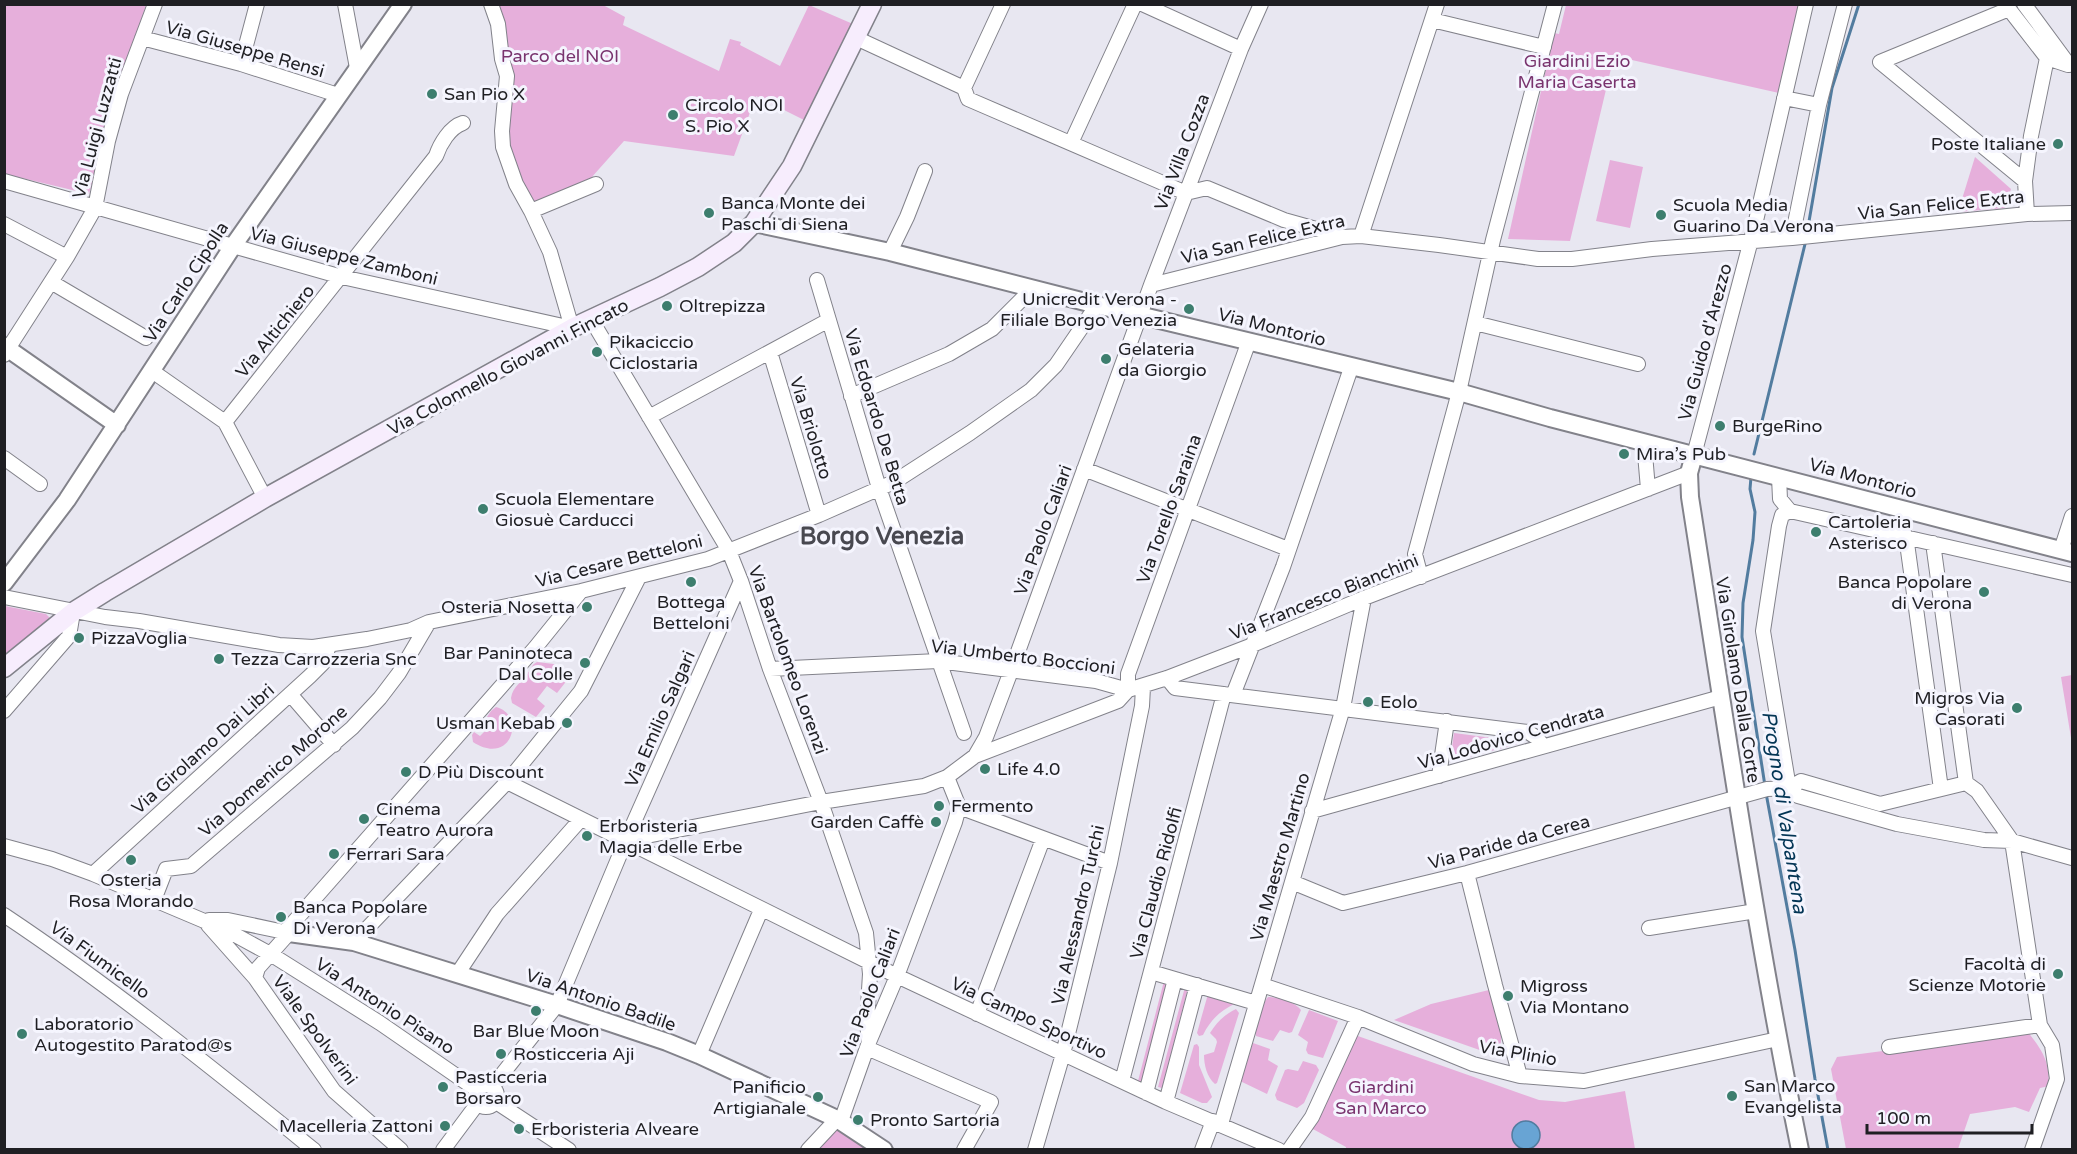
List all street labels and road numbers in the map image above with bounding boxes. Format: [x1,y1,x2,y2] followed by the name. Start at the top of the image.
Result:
[163,16,327,82] street label: Via Giuseppe Rensi
[68,55,126,201] street label: Via Luigi Luzzatti
[1150,90,1214,214] street label: Via Villa Cozza
[1857,185,2025,225] street label: Via San Felice Extra
[1179,209,1347,269] street label: Via San Felice Extra
[139,217,233,347] street label: Via Carlo Cipolla
[248,222,440,290] street label: Via Giuseppe Zamboni
[1673,261,1737,423] street label: Via Guido d'Arezzo
[231,280,319,382] street label: Via Altichiero
[384,294,632,440] street label: Via Colonnello Giovanni Fincato
[1216,303,1328,351] street label: Via Montorio
[840,326,914,508] street label: Via Edoardo De Betta
[785,374,837,482] street label: Via Briolotto
[1132,431,1206,587] street label: Via Torello Saraina
[1807,453,1919,503] street label: Via Montorio
[1009,462,1077,598] street label: Via Paolo Caliari
[533,530,705,592] street label: Via Cesare Betteloni
[1226,549,1422,645] street label: Via Francesco Bianchini
[744,563,832,757] street label: Via Bartolomeo Lorenzi
[1711,575,1765,785] street label: Via Girolamo Dalla Corte
[930,635,1116,679] street label: Via Umberto Boccioni
[620,647,700,791] street label: Via Emilio Salgari
[127,679,279,819] street label: Via Girolamo Dai Libri
[194,700,352,842] street label: Via Domenico Morone
[1415,700,1607,774] street label: Via Lodovico Cendrata
[1245,770,1315,944] street label: Via Maestro Martino
[1125,805,1187,961] street label: Via Claudio Ridolfi
[1426,810,1592,874] street label: Via Paride da Cerea
[1047,823,1109,1007] street label: Via Alessandro Turchi
[46,916,154,1004] street label: Via Fiumicello
[835,925,905,1061] street label: Via Paolo Caliari
[311,953,459,1059] street label: Via Antonio Pisano
[523,964,679,1036] street label: Via Antonio Badile
[268,971,362,1089] street label: Viale Spolverini
[948,972,1111,1064] street label: Via Campo Sportivo
[1477,1035,1559,1071] street label: Via Plinio

